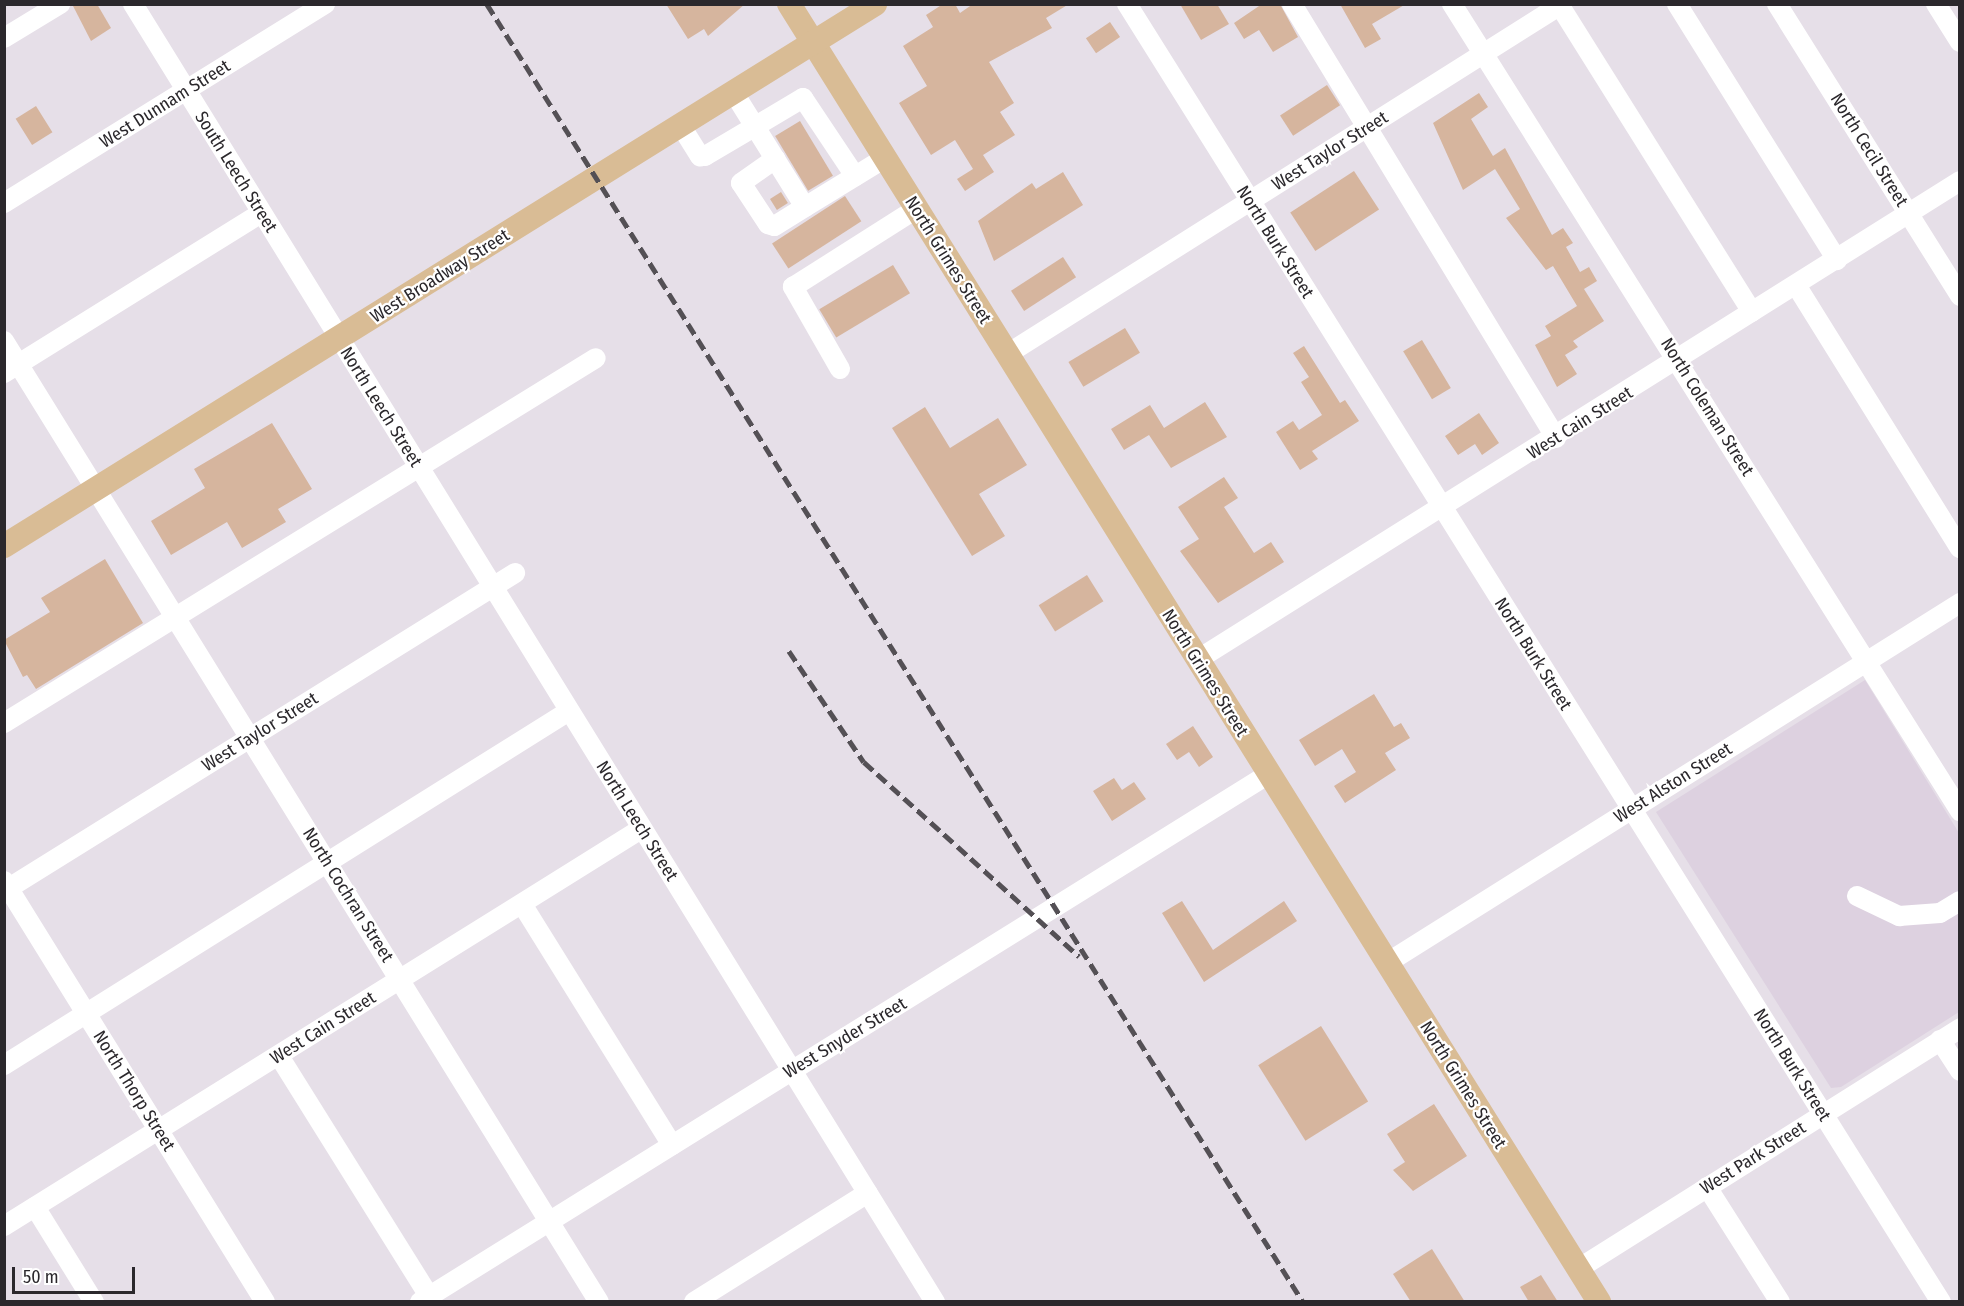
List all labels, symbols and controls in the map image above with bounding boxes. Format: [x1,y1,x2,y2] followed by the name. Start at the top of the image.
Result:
[96,55,234,153] street label: West Dunnam Street
[1826,89,1912,211] street label: North Cecil Street
[1268,107,1392,195] street label: West Taylor Street
[190,108,282,236] street label: South Leech Street
[1232,182,1318,302] street label: North Burk Street
[900,192,996,328] street label: North Grimes Street
[366,224,514,328] street label: West Broadway Street
[1656,334,1758,480] street label: North Coleman Street
[335,343,427,471] street label: North Leech Street
[1523,382,1637,464] street label: West Cain Street
[1490,594,1576,714] street label: North Burk Street
[1157,605,1253,741] street label: North Grimes Street
[198,688,322,776] street label: West Taylor Street
[1610,738,1736,828] street label: West Alston Street
[591,757,683,885] street label: North Leech Street
[298,824,398,966] street label: North Cochran Street
[266,987,380,1069] street label: West Cain Street
[780,993,910,1083] street label: West Snyder Street
[1749,1005,1835,1125] street label: North Burk Street
[1415,1017,1511,1153] street label: North Grimes Street
[88,1027,180,1155] street label: North Thorp Street
[1696,1117,1810,1199] street label: West Park Street
[15,1255,138,1293] scale bar
[23,1266,59,1288] text: 50 m

